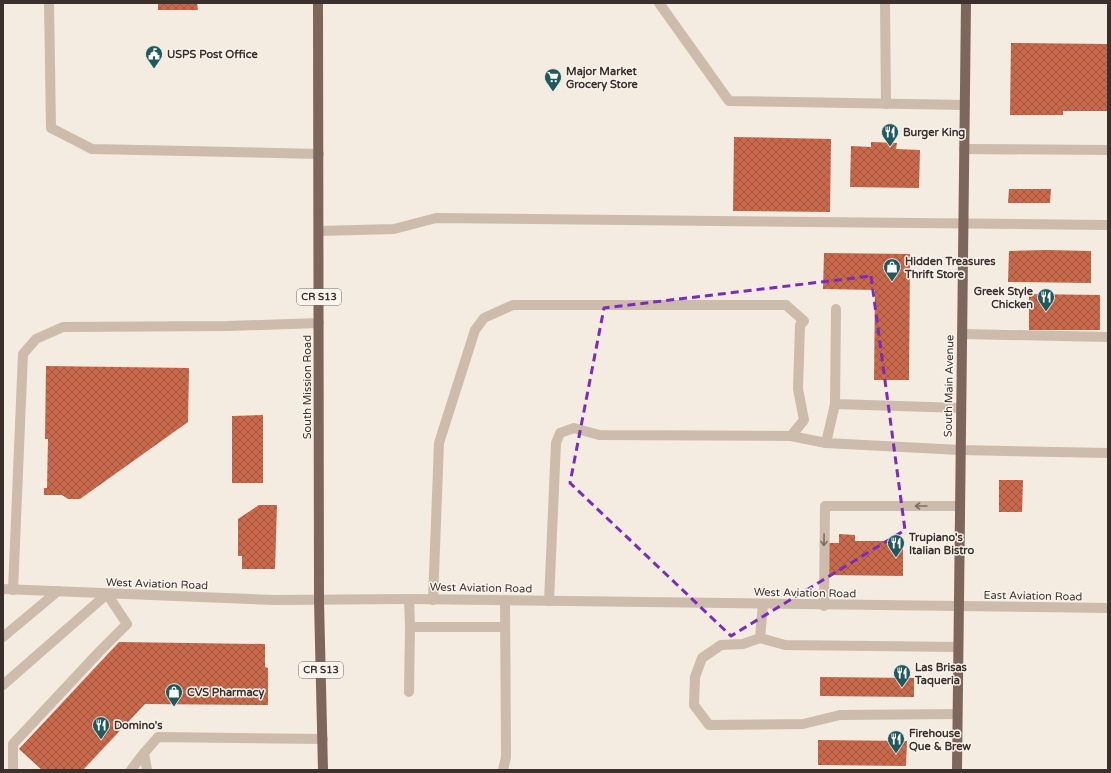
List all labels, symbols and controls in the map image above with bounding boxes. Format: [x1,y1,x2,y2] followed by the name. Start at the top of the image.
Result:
[144,44,164,69] public building icon: USPS Post Office
[167,48,258,61] place label: USPS Post Office
[566,65,638,92] place label: Major Market Grocery Store
[543,67,563,92] supermarket icon: Major Market Grocery Store
[880,122,900,147] restaurant icon: Burger King
[903,126,965,140] place label: Burger King
[904,255,996,281] place label: Hidden Treasures Thrift Store
[882,257,902,282] shop icon: Hidden Treasures Thrift Store
[974,285,1034,311] place label: Greek Style Chicken
[1036,287,1056,312] restaurant icon: Greek Style Chicken
[297,289,341,305] road number: CR S13
[301,335,314,439] street label: South Mission Road
[942,335,956,437] street label: South Main Avenue
[915,502,928,510] one-way arrow
[908,531,974,557] place label: Trupiano's Italian Bistro
[821,533,828,546] one-way arrow
[886,533,906,558] restaurant icon: Trupiano's Italian Bistro
[106,576,208,592] street label: West Aviation Road
[430,581,532,595] street label: West Aviation Road
[754,586,856,600] street label: West Aviation Road
[984,589,1083,603] street label: East Aviation Road
[914,661,968,688] place label: Las Brisas Taqueria
[299,662,343,678] road number: CR S13
[892,663,912,688] restaurant icon: Las Brisas Taqueria
[164,682,184,707] shop icon: CVS Pharmacy
[187,686,264,700] place label: CVS Pharmacy
[91,715,111,740] restaurant icon: Domino's
[114,719,163,732] place label: Domino's
[909,727,971,753] place label: Firehouse Que & Brew
[886,729,906,754] restaurant icon: Firehouse Que & Brew

